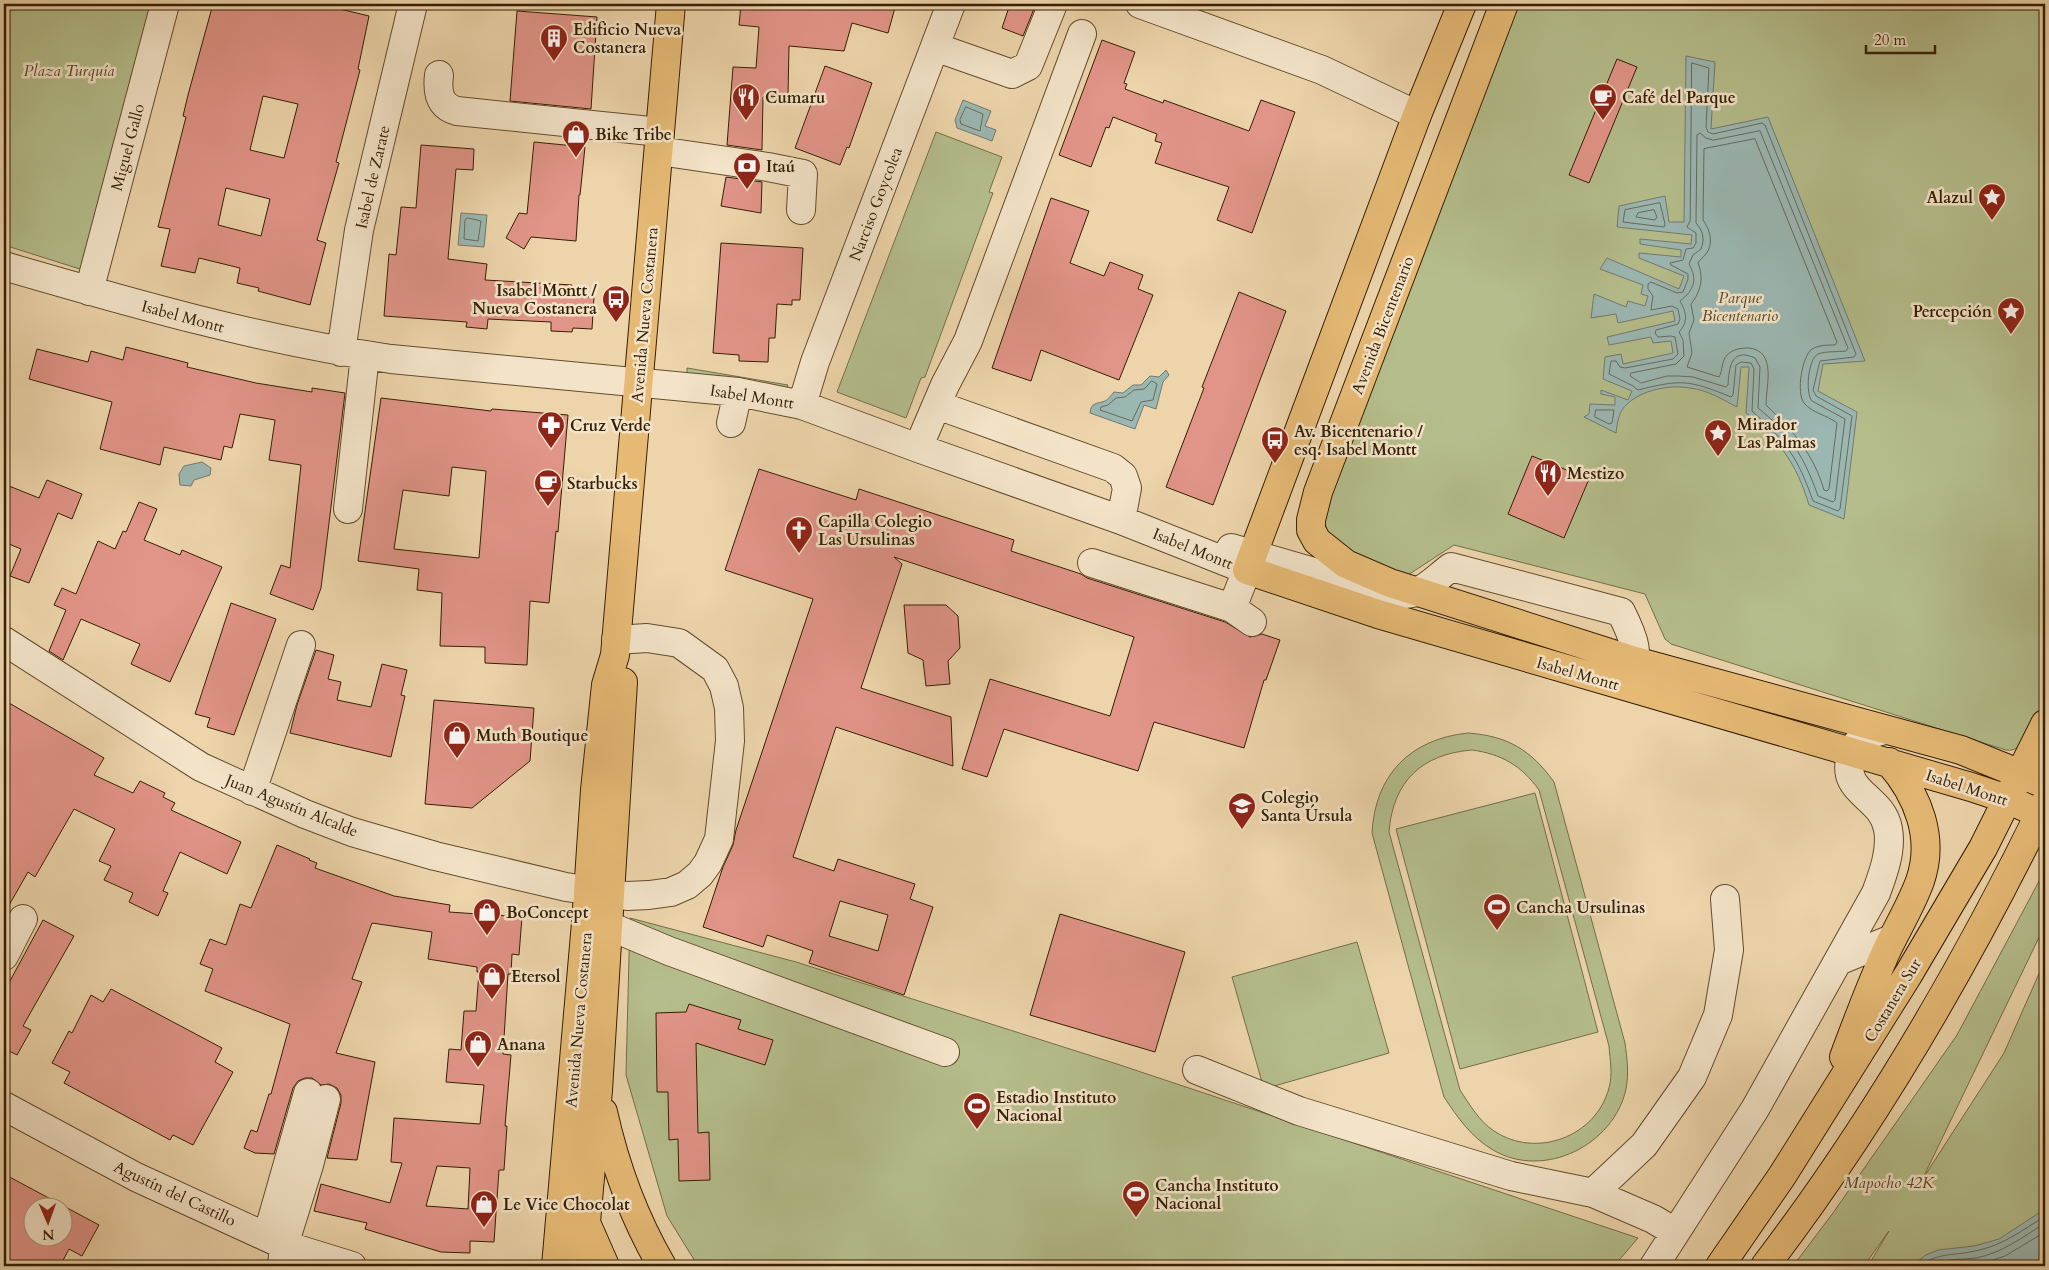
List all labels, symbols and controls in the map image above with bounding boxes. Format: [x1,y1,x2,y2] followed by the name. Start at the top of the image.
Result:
[573,19,681,59] place label: Edificio Nueva Costanera
[1866,22,1935,54] scale bar
[539,23,569,62] building icon: Edificio Nueva Costanera
[1874,30,1906,50] text: 20 m
[24,60,114,82] park label: Plaza Turquía
[731,82,761,121] restaurant icon: Cumaru
[1588,82,1618,121] cafe icon: Café del Parque
[765,87,825,109] place label: Cumaru
[1622,87,1736,109] place label: Café del Parque
[106,101,150,193] street label: Miguel Gallo
[561,119,591,158] shop icon: Bike Tribe
[350,123,396,231] street label: Isabel de Zarate
[595,124,672,146] place label: Bike Tribe
[844,144,908,265] street label: Narciso Goycolea
[732,151,762,190] bank icon: Itaú
[766,156,795,178] place label: Itaú
[1977,182,2007,221] place icon: Alazul
[1927,187,1973,209] place label: Alazul
[626,226,664,404] street label: Avenida Nueva Costanera
[1346,253,1420,398] street label: Avenida Bicentenario
[472,280,597,320] place label: Isabel Montt / Nueva Costanera
[601,284,631,323] bus stop icon: Isabel Montt / Nueva Costanera
[1702,287,1779,327] park label: Parque Bicentenario
[139,295,227,339] street label: Isabel Montt
[1996,296,2026,335] place icon: Percepción
[1913,301,1993,323] place label: Percepción
[708,379,795,414] street label: Isabel Montt
[536,410,566,449] pharmacy icon: Cruz Verde
[1737,414,1816,454] place label: Mirador Las Palmas
[570,415,651,437] place label: Cruz Verde
[1703,418,1733,457] place icon: Mirador Las Palmas
[1294,421,1423,461] place label: Av. Bicentenario / esq. Isabel Montt
[1260,425,1290,464] bus stop icon: Av. Bicentenario / esq. Isabel Montt
[1533,458,1563,497] restaurant icon: Mestizo
[1567,463,1624,485] place label: Mestizo
[533,468,563,507] cafe icon: Starbucks
[567,473,638,495] place label: Starbucks
[818,511,932,551] place label: Capilla Colegio Las Ursulinas
[784,515,814,554] church icon: Capilla Colegio Las Ursulinas
[1149,523,1236,575] street label: Isabel Montt
[1534,652,1622,696] street label: Isabel Montt
[442,720,472,759] shop icon: Muth Boutique
[476,725,588,747] place label: Muth Boutique
[1923,764,2010,812] street label: Isabel Montt
[220,768,361,843] street label: Juan Agustín Alcalde
[1261,787,1352,827] place label: Colegio Santa Úrsula
[1227,791,1257,830] school or university icon: Colegio Santa Úrsula
[1482,892,1512,931] sports icon: Cancha Ursulinas
[472,897,502,936] shop icon: BoConcept
[1516,897,1645,919] place label: Cancha Ursulinas
[506,902,589,924] place label: BoConcept
[560,931,598,1109] street label: Avenida Nueva Costanera
[1859,954,1927,1047] street label: Costanera Sur
[477,961,507,1000] shop icon: Etersol
[511,966,561,988] place label: Etersol
[463,1029,493,1068] shop icon: Anana
[497,1034,546,1056] place label: Anana
[996,1087,1116,1127] place label: Estadio Instituto Nacional
[962,1091,992,1130] sports icon: Estadio Instituto Nacional
[110,1156,240,1232] street label: Agustín del Castillo
[1844,1172,1935,1194] park label: Mapocho 42K
[1155,1175,1279,1215] place label: Cancha Instituto Nacional
[1121,1179,1151,1218] sports icon: Cancha Instituto Nacional
[469,1189,499,1228] shop icon: Le Vice Chocolat
[503,1194,630,1216] place label: Le Vice Chocolat
[22,1198,72,1248] north arrow
[42,1225,55,1244] text: N

